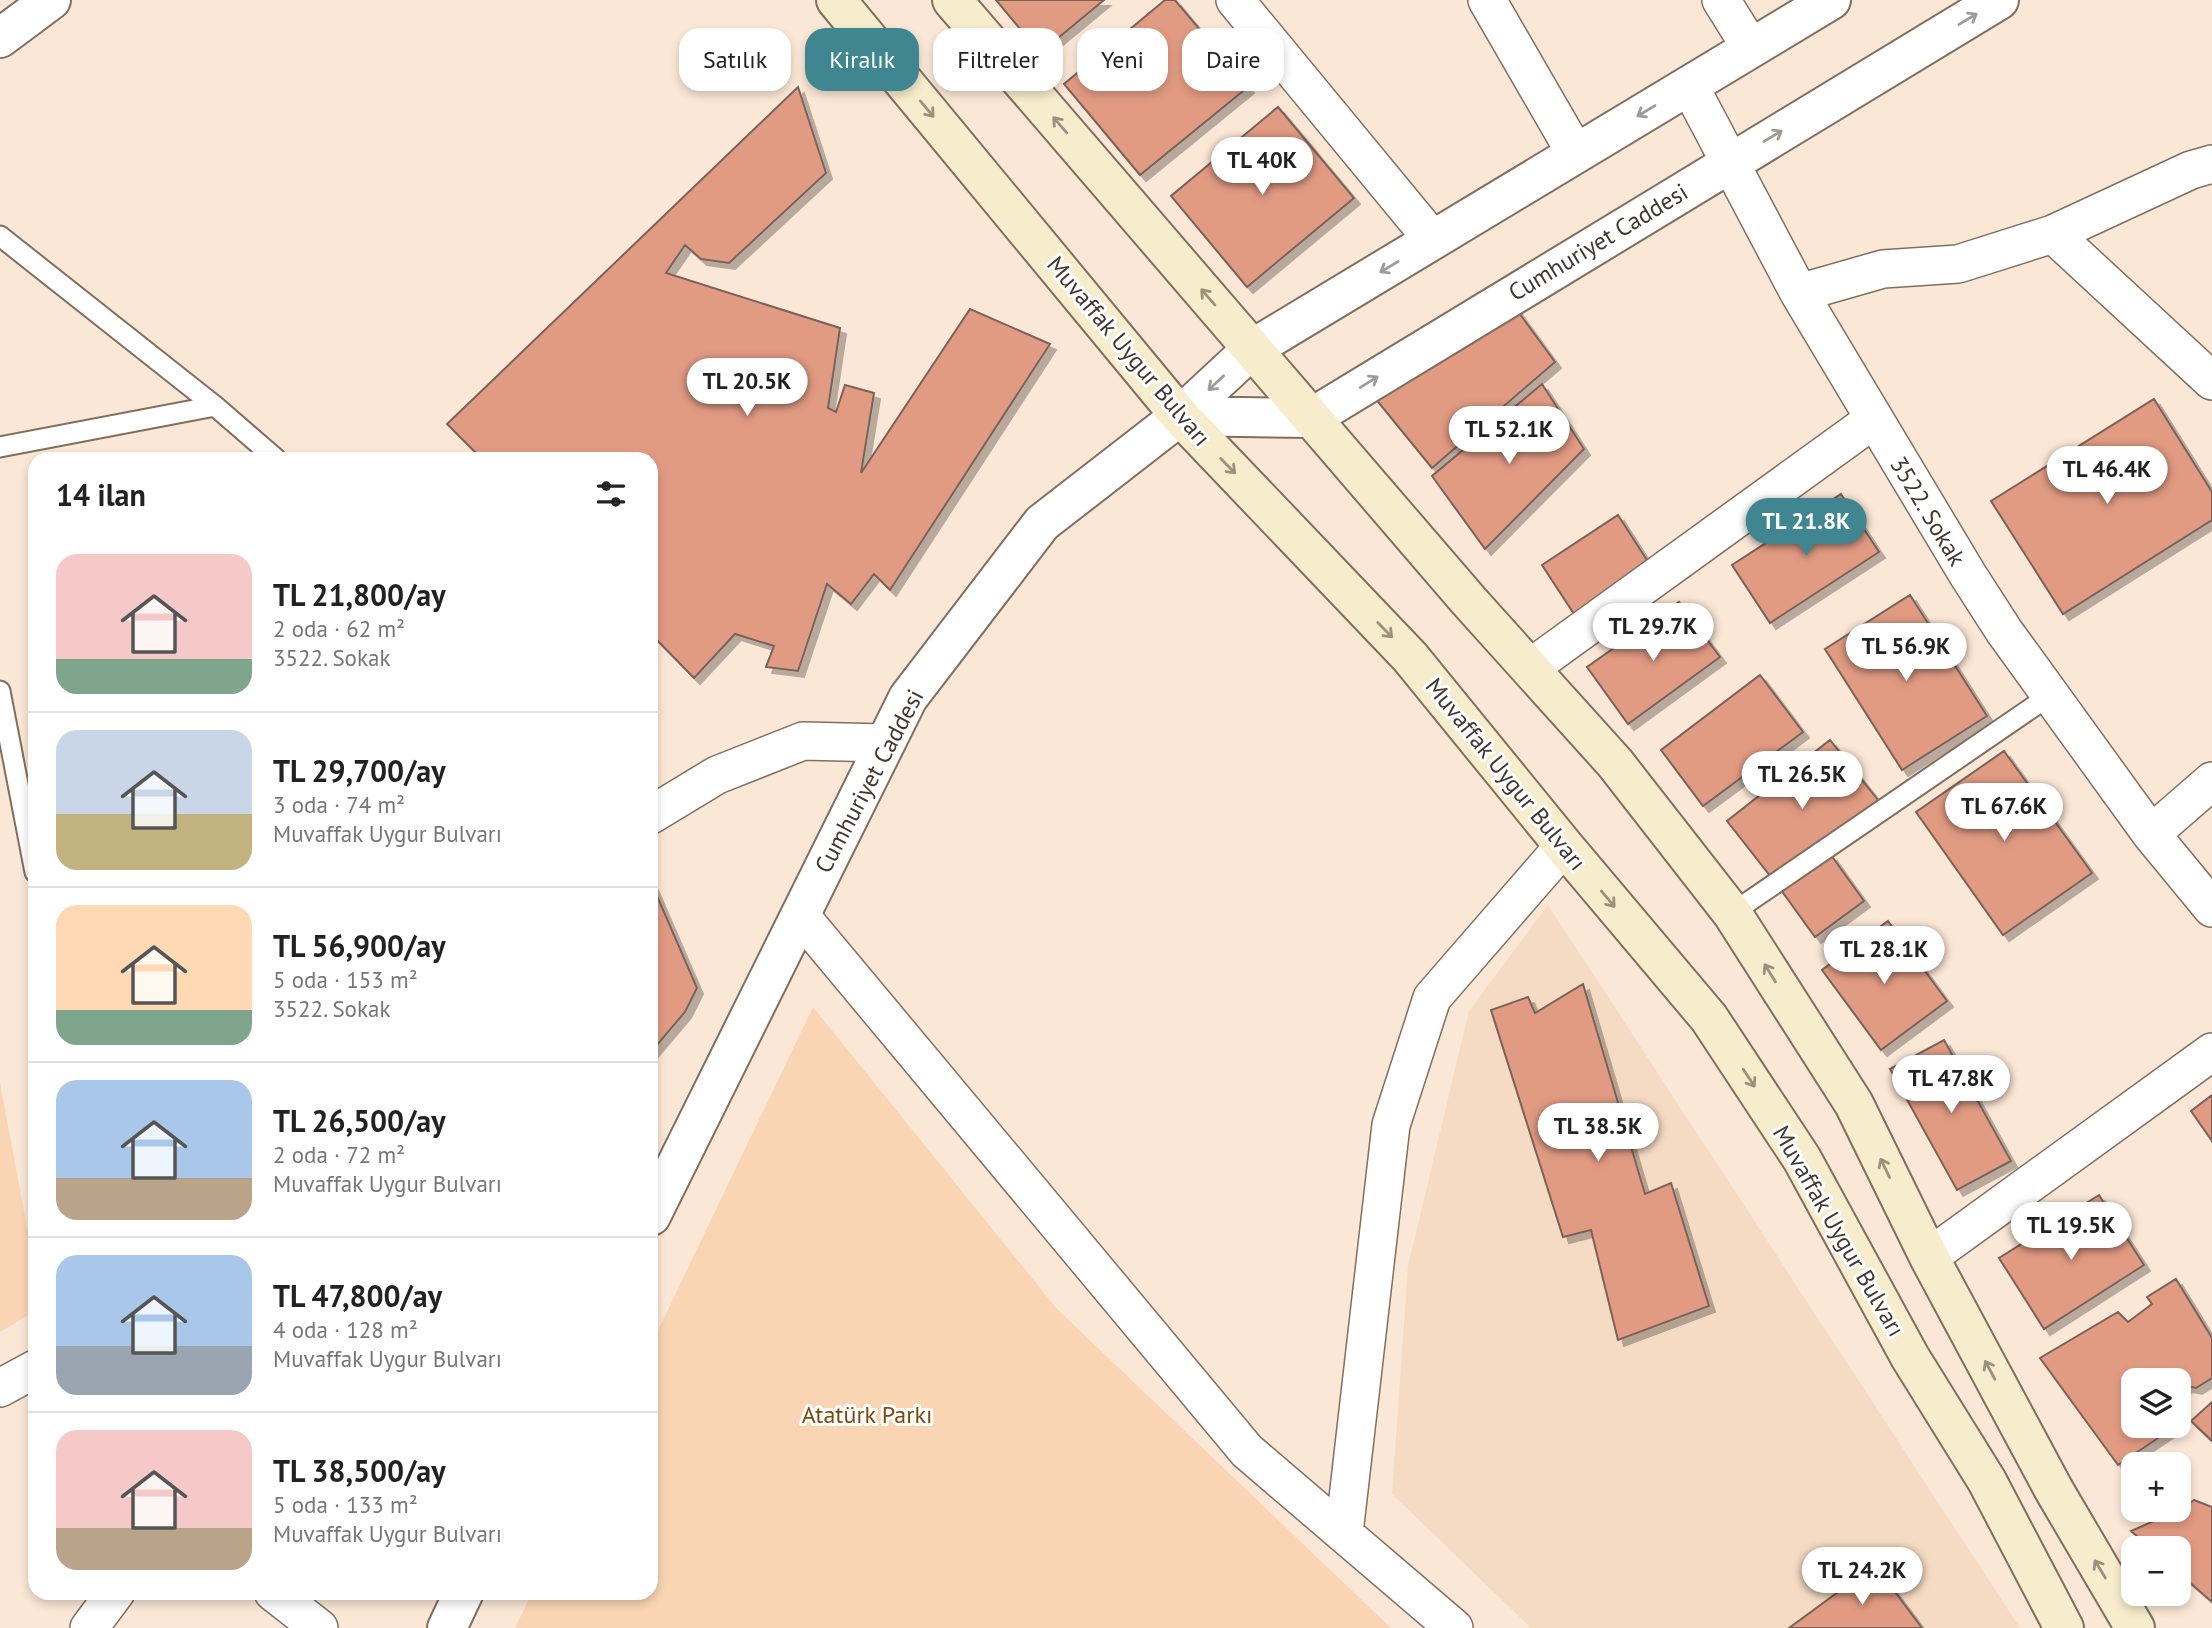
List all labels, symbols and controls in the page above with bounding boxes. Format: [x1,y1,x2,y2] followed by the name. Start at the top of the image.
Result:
[1957,11,1977,25] one-way arrow
[679,28,791,91] chip: Satılık
[805,28,919,91] chip: Kiralık
[933,28,1063,91] chip: Filtreler
[1077,28,1168,91] chip: Yeni
[1182,28,1284,91] chip: Daire
[919,100,934,118] one-way arrow
[1637,105,1657,119] one-way arrow
[1052,116,1068,134] one-way arrow
[1762,129,1782,143] one-way arrow
[1205,138,1319,197] pin: TL 40K
[1227,145,1297,174] text: TL 40K
[1503,176,1693,308] street label: Cumhuriyet Caddesi
[1040,250,1218,452] street label: Muvaffak Uygur Bulvarı
[1379,260,1399,274] one-way arrow
[1200,289,1216,307] one-way arrow
[675,358,819,418] pin: TL 20.5K
[703,366,791,395] text: TL 20.5K
[1208,374,1225,391] one-way arrow
[1359,374,1379,388] one-way arrow
[1437,406,1581,466] pin: TL 52.1K
[1465,414,1553,443] text: TL 52.1K
[2035,447,2179,506] pin: TL 46.4K
[1883,451,1973,572] street label: 3522. Sokak
[2063,454,2151,483] text: TL 46.4K
[1219,457,1236,474] one-way arrow
[56,475,146,514] text: 14 ilan
[592,475,630,513] icon: filters
[1734,498,1878,558] pin: TL 21.8K
[1762,506,1850,535] text: TL 21.8K
[273,575,446,614] text: TL 21,800/ay
[112,582,196,666] icon: home
[1581,604,1725,663] pin: TL 29.7K
[1609,611,1697,640] text: TL 29.7K
[273,614,405,643] text: 2 oda · 62 m²
[1376,621,1393,638] one-way arrow
[1834,624,1978,683] pin: TL 56.9K
[1862,631,1950,660] text: TL 56.9K
[273,643,390,672] text: 3522. Sokak
[1419,671,1593,877] street label: Muvaffak Uygur Bulvarı
[807,684,931,878] street label: Cumhuriyet Caddesi
[273,751,446,790] text: TL 29,700/ay
[1730,752,1874,811] pin: TL 26.5K
[112,758,196,842] icon: home
[1758,759,1846,788] text: TL 26.5K
[1932,784,2076,843] pin: TL 67.6K
[273,790,405,819] text: 3 oda · 74 m²
[1961,791,2047,820] text: TL 67.6K
[273,819,502,848] text: Muvaffak Uygur Bulvarı
[1601,890,1616,908] one-way arrow
[273,926,446,965] text: TL 56,900/ay
[1812,926,1956,986] pin: TL 28.1K
[112,933,196,1017] icon: home
[1840,934,1928,963] text: TL 28.1K
[1762,963,1776,983] one-way arrow
[273,965,418,994] text: 5 oda · 153 m²
[273,994,390,1023] text: 3522. Sokak
[1879,1056,2023,1115] pin: TL 47.8K
[1908,1063,1994,1092] text: TL 47.8K
[1742,1068,1756,1087] one-way arrow
[273,1101,446,1140] text: TL 26,500/ay
[1526,1104,1670,1163] pin: TL 38.5K
[112,1108,196,1192] icon: home
[1554,1111,1642,1140] text: TL 38.5K
[1766,1120,1912,1342] street label: Muvaffak Uygur Bulvarı
[273,1140,405,1169] text: 2 oda · 72 m²
[1878,1158,1892,1179] one-way arrow
[273,1169,502,1198] text: Muvaffak Uygur Bulvarı
[1999,1202,2143,1262] pin: TL 19.5K
[2027,1210,2115,1239] text: TL 19.5K
[273,1276,442,1315] text: TL 47,800/ay
[112,1283,196,1367] icon: home
[273,1315,418,1344] text: 4 oda · 128 m²
[273,1344,502,1373] text: Muvaffak Uygur Bulvarı
[1982,1361,1996,1381] one-way arrow
[2121,1368,2191,1606] map controls
[2121,1368,2191,1438] button: layers
[802,1399,932,1430] park label: Atatürk Parkı
[273,1451,446,1490] text: TL 38,500/ay
[2121,1452,2191,1522] button: +
[112,1458,196,1542] icon: home
[273,1490,418,1519] text: 5 oda · 133 m²
[273,1519,502,1548] text: Muvaffak Uygur Bulvarı
[2121,1536,2191,1606] button: −
[1790,1548,1934,1607] pin: TL 24.2K
[1818,1555,1906,1584] text: TL 24.2K
[2093,1560,2107,1580] one-way arrow

